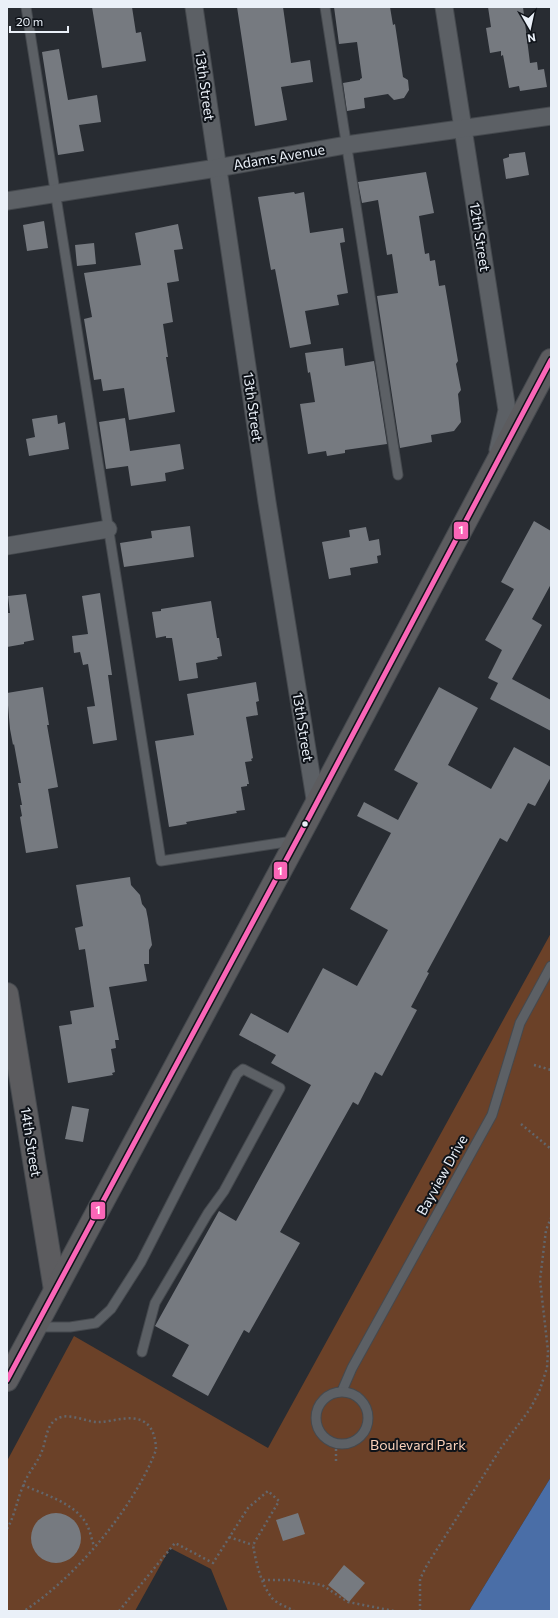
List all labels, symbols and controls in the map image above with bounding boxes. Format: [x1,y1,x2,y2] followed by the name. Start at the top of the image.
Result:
[10,8,68,34] scale bar
[510,8,550,48] north arrow
[16,14,43,28] text: 20 m
[527,31,537,45] text: N
[192,50,219,122] street label: 13th Street
[232,140,326,173] street label: Adams Avenue
[467,201,494,273] street label: 12th Street
[240,371,267,443] street label: 13th Street
[453,521,469,540] line badge: 1
[459,523,464,536] text: 1
[290,691,317,763] street label: 13th Street
[300,819,310,829] unlabelled marker
[273,861,288,880] line badge: 1
[278,864,283,877] text: 1
[18,1106,45,1178] street label: 14th Street
[413,1132,471,1218] street label: Bayview Drive
[90,1201,106,1220] line badge: 1
[96,1203,101,1216] text: 1
[370,1436,466,1453] park label: Boulevard Park

